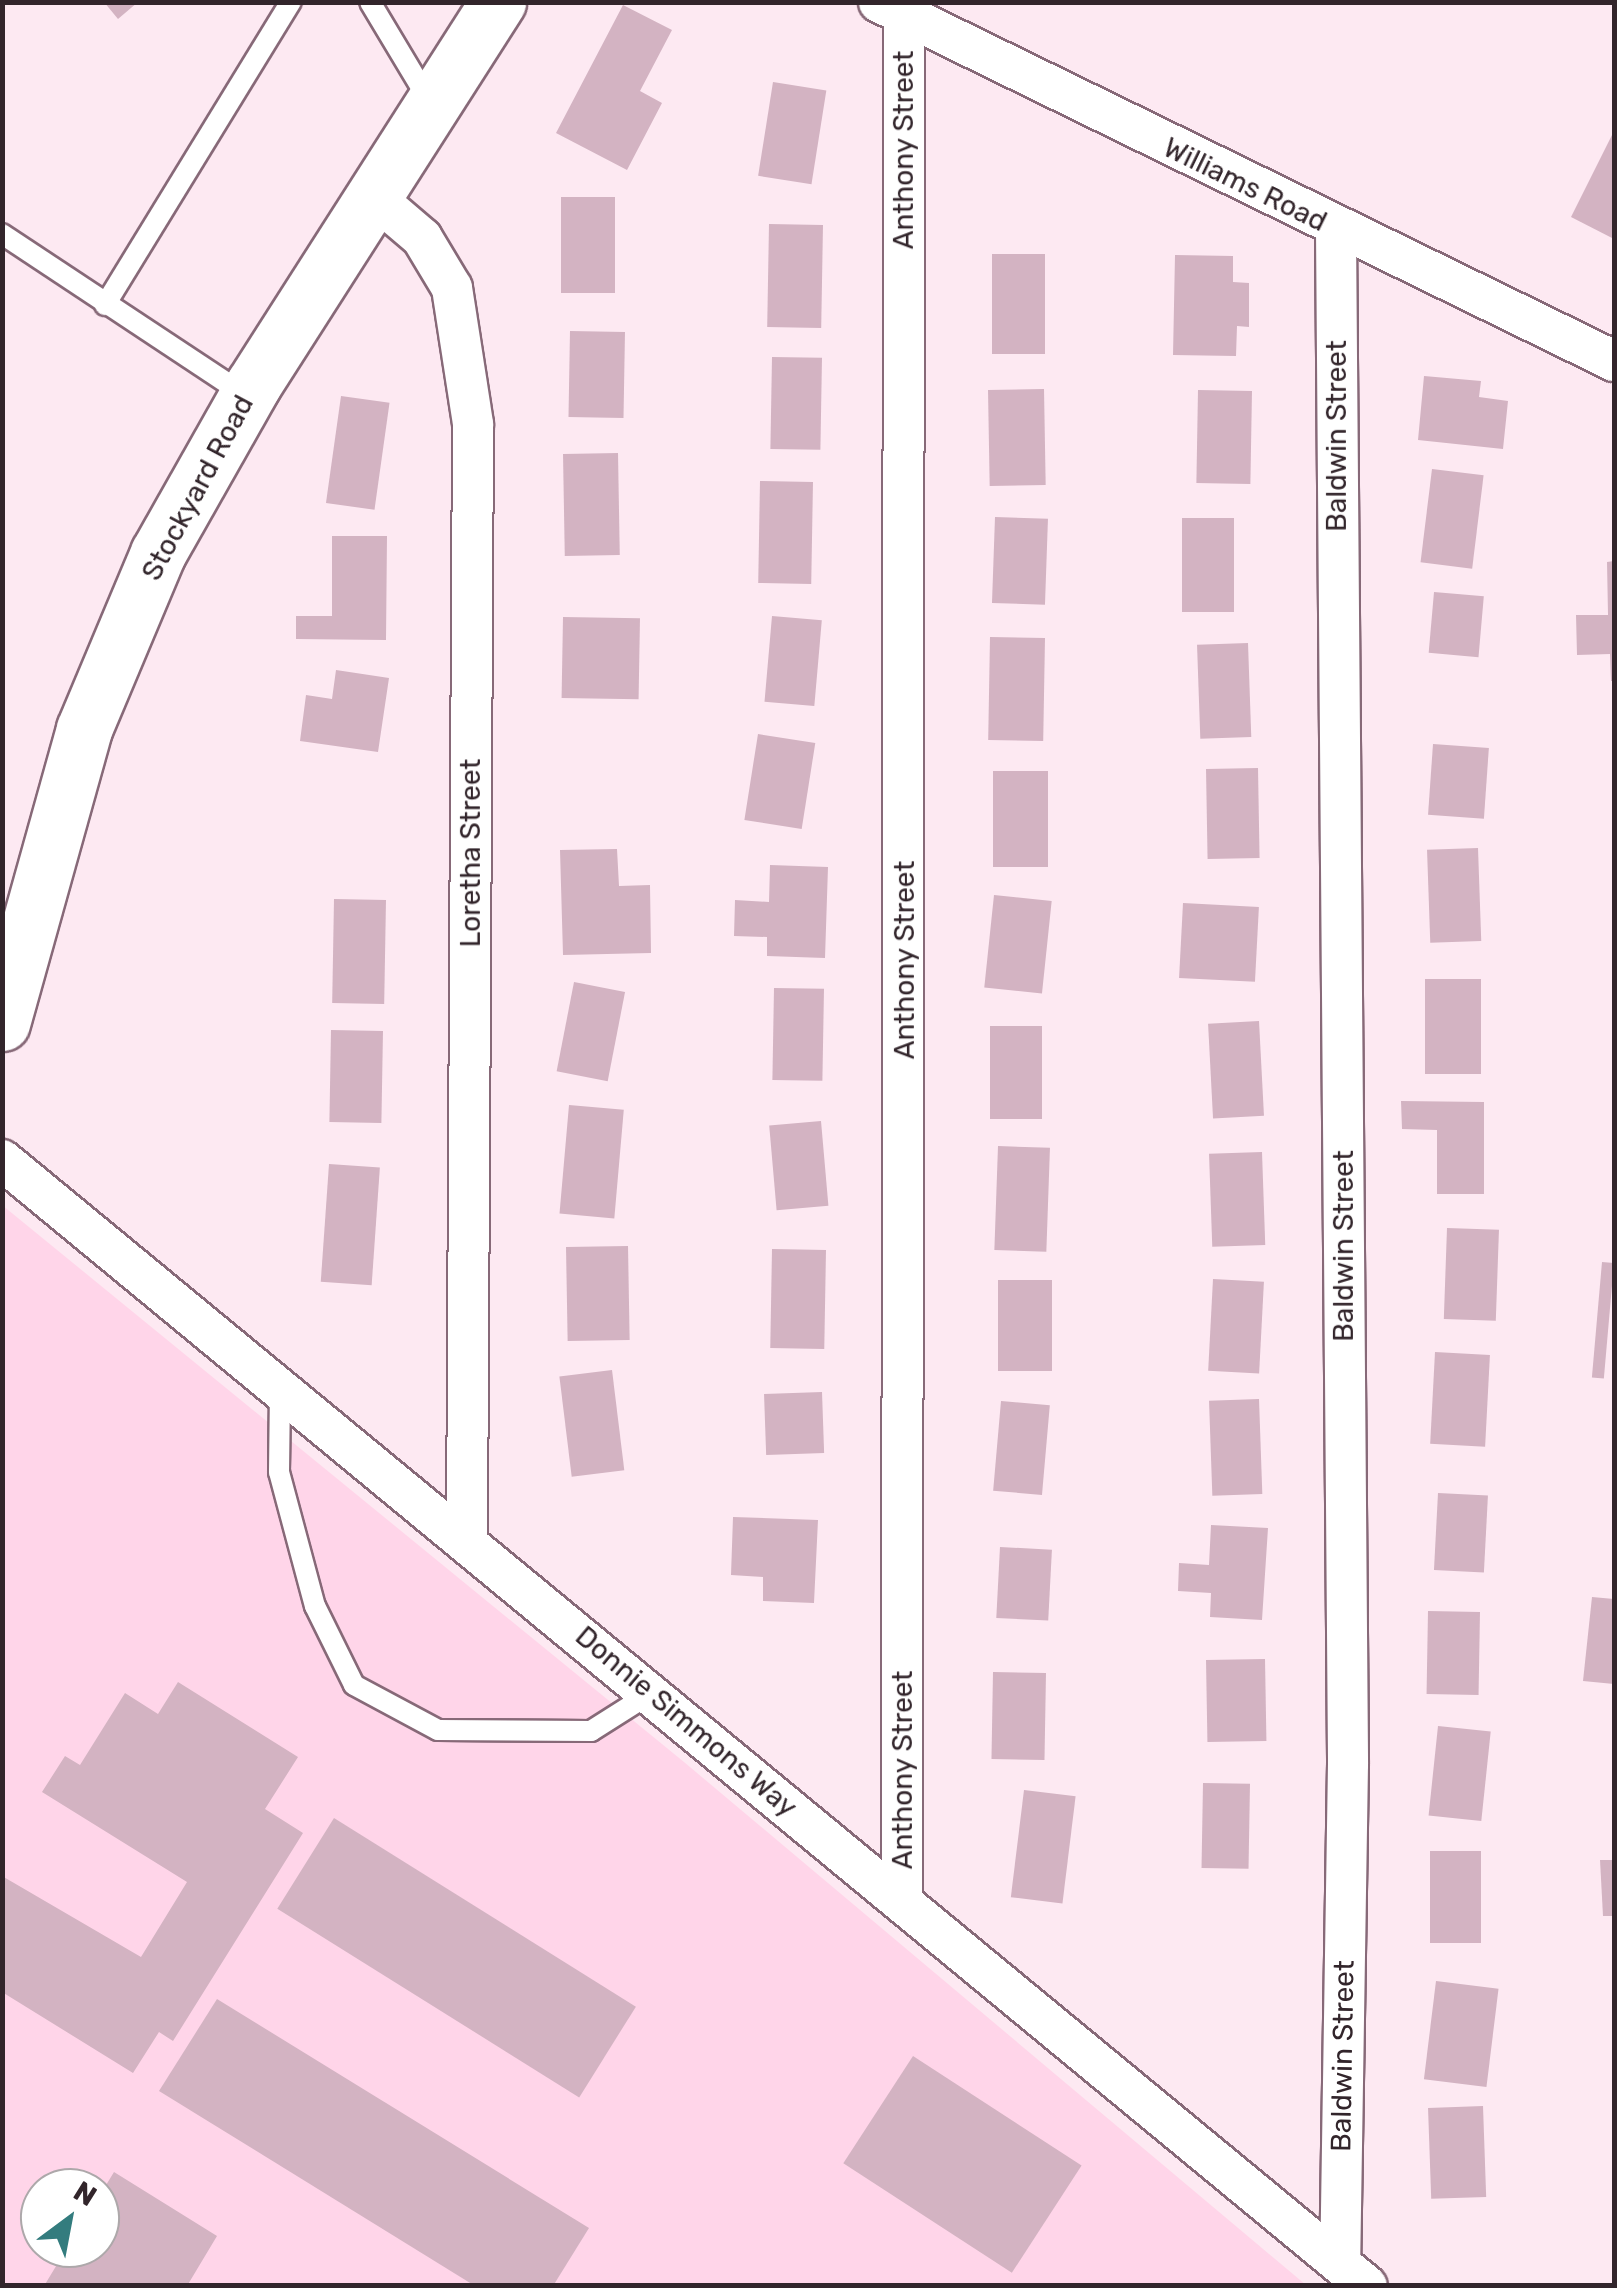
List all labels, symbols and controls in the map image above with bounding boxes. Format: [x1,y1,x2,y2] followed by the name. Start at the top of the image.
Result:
[887,50,921,250] street label: Anthony Street
[1158,131,1332,239] street label: Williams Road
[1320,340,1354,532] street label: Baldwin Street
[135,390,261,586] street label: Stockyard Road
[454,759,488,947] street label: Loretha Street
[888,860,922,1060] street label: Anthony Street
[1327,1150,1361,1342] street label: Baldwin Street
[568,1619,804,1825] street label: Donnie Simmons Way
[886,1670,920,1870] street label: Anthony Street
[1325,1960,1361,2152] street label: Baldwin Street
[20,2168,120,2268] north arrow
[68,2174,102,2213] text: N

